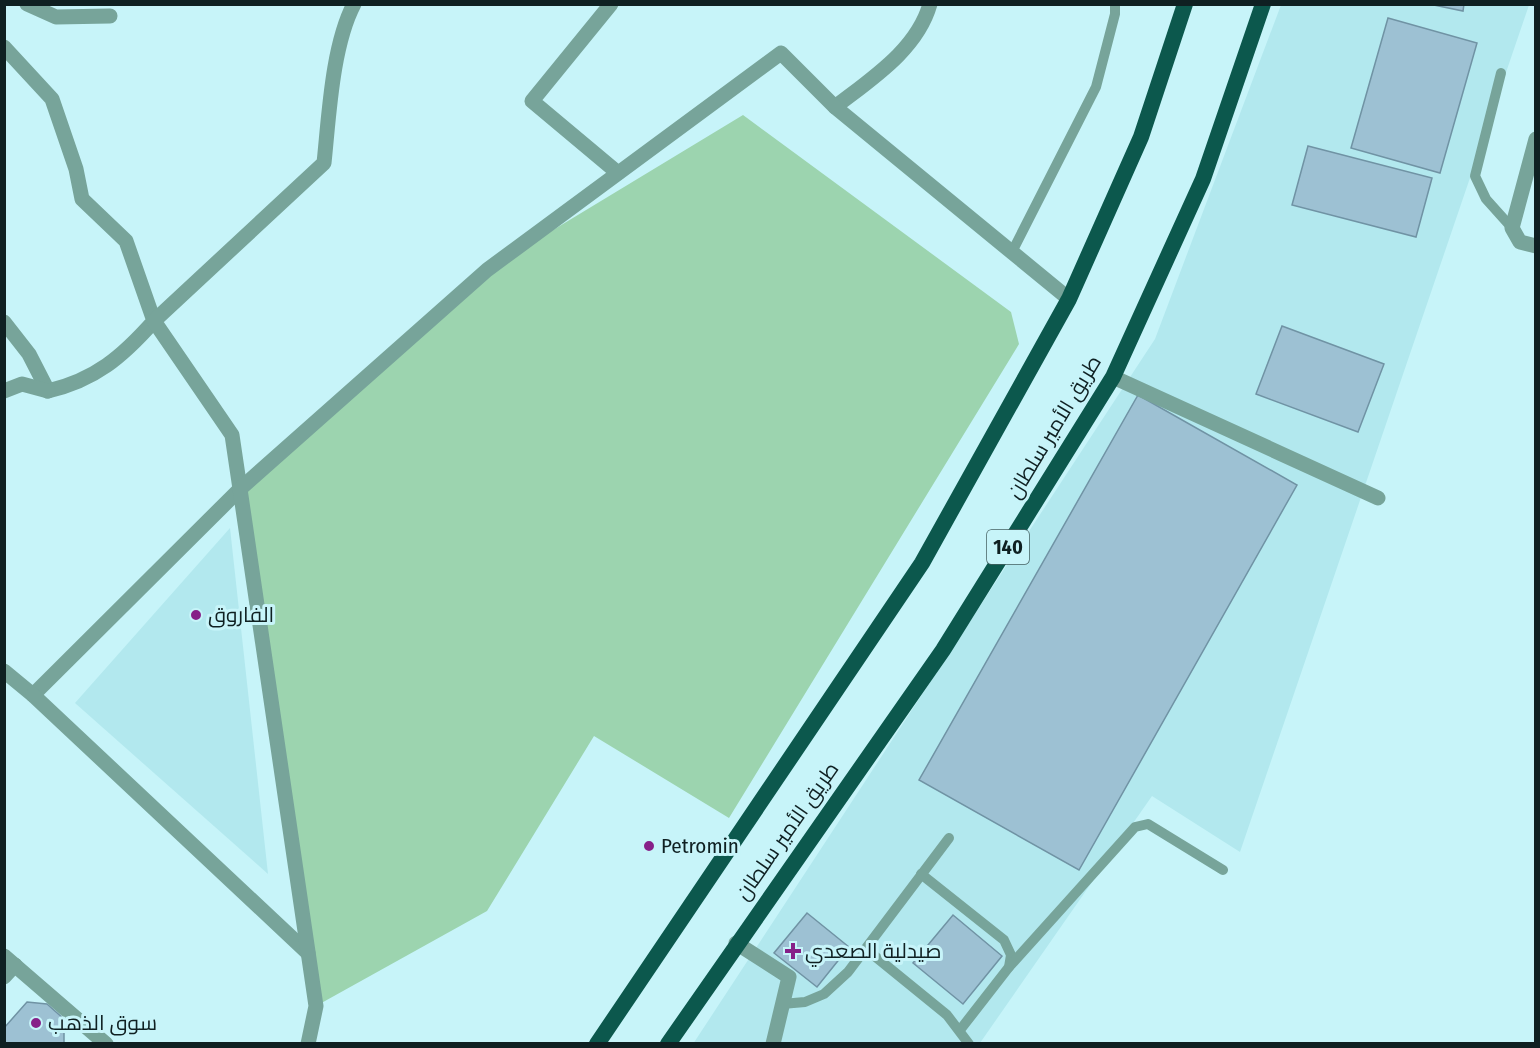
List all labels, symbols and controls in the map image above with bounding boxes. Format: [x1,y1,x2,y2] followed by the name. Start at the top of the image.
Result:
[1001,351,1107,503] street label: طريق الأمير سلطان
[987,530,1029,564] road number: 140
[208,602,274,628] place label: الفاروق
[189,608,203,622] marker: الفاروق
[730,757,844,905] street label: طريق الأمير سلطان
[661,833,739,859] place label: Petromin
[642,839,656,853] marker: Petromin
[805,938,941,967] place label: صيدلية الصعدي
[786,944,800,958] marker: صيدلية الصعدي
[48,1010,157,1036] place label: سوق الذهب
[29,1016,43,1030] marker: سوق الذهب

